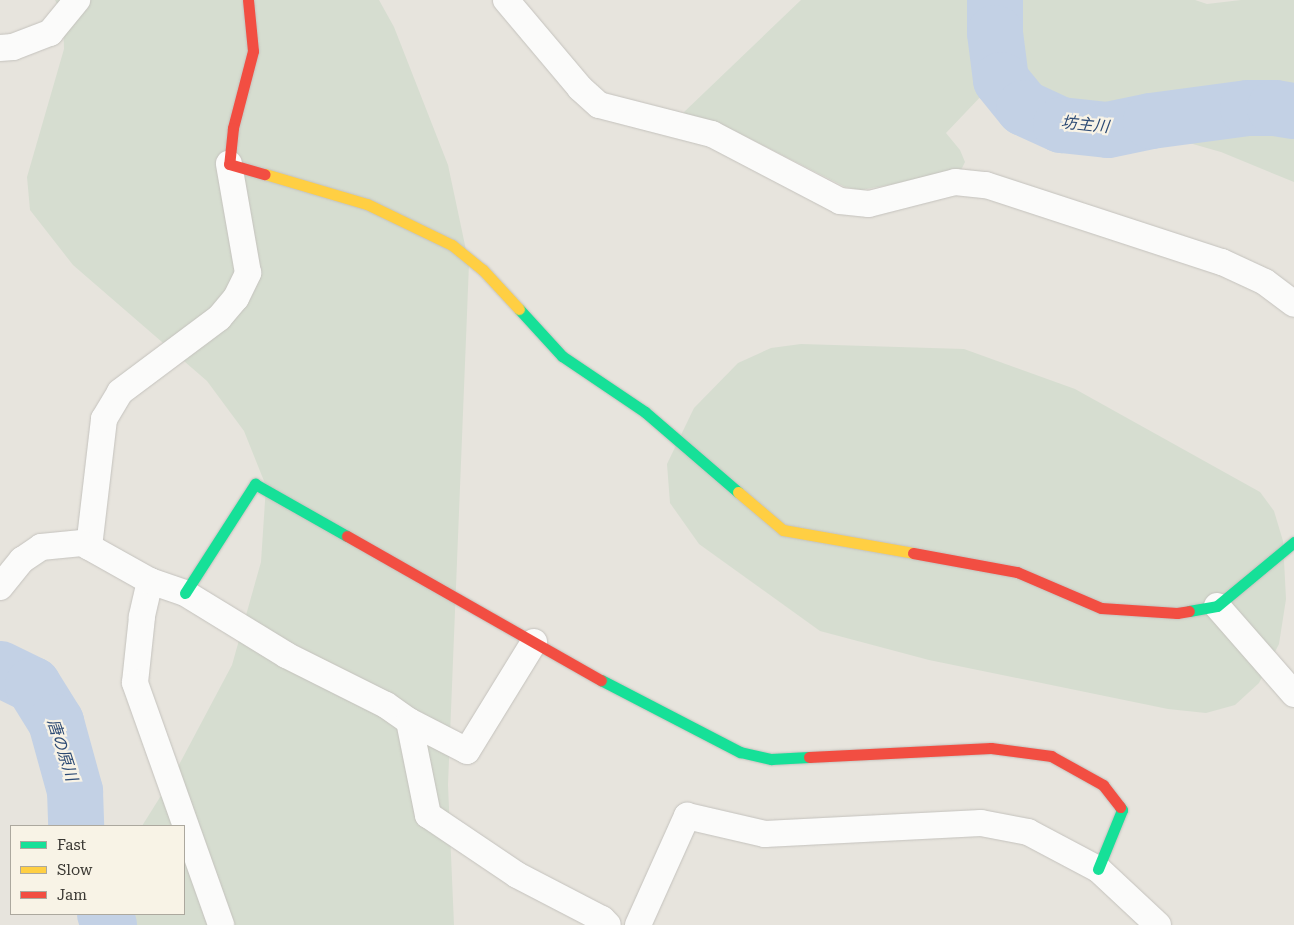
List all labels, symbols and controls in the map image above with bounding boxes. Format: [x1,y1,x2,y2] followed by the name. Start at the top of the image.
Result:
[1060,113,1110,137] water label: 坊主川
[43,717,81,783] water label: 唐の原川
[10,825,185,915] legend
[57,836,86,854] text: Fast
[57,861,92,879] text: Slow
[57,886,87,904] text: Jam

